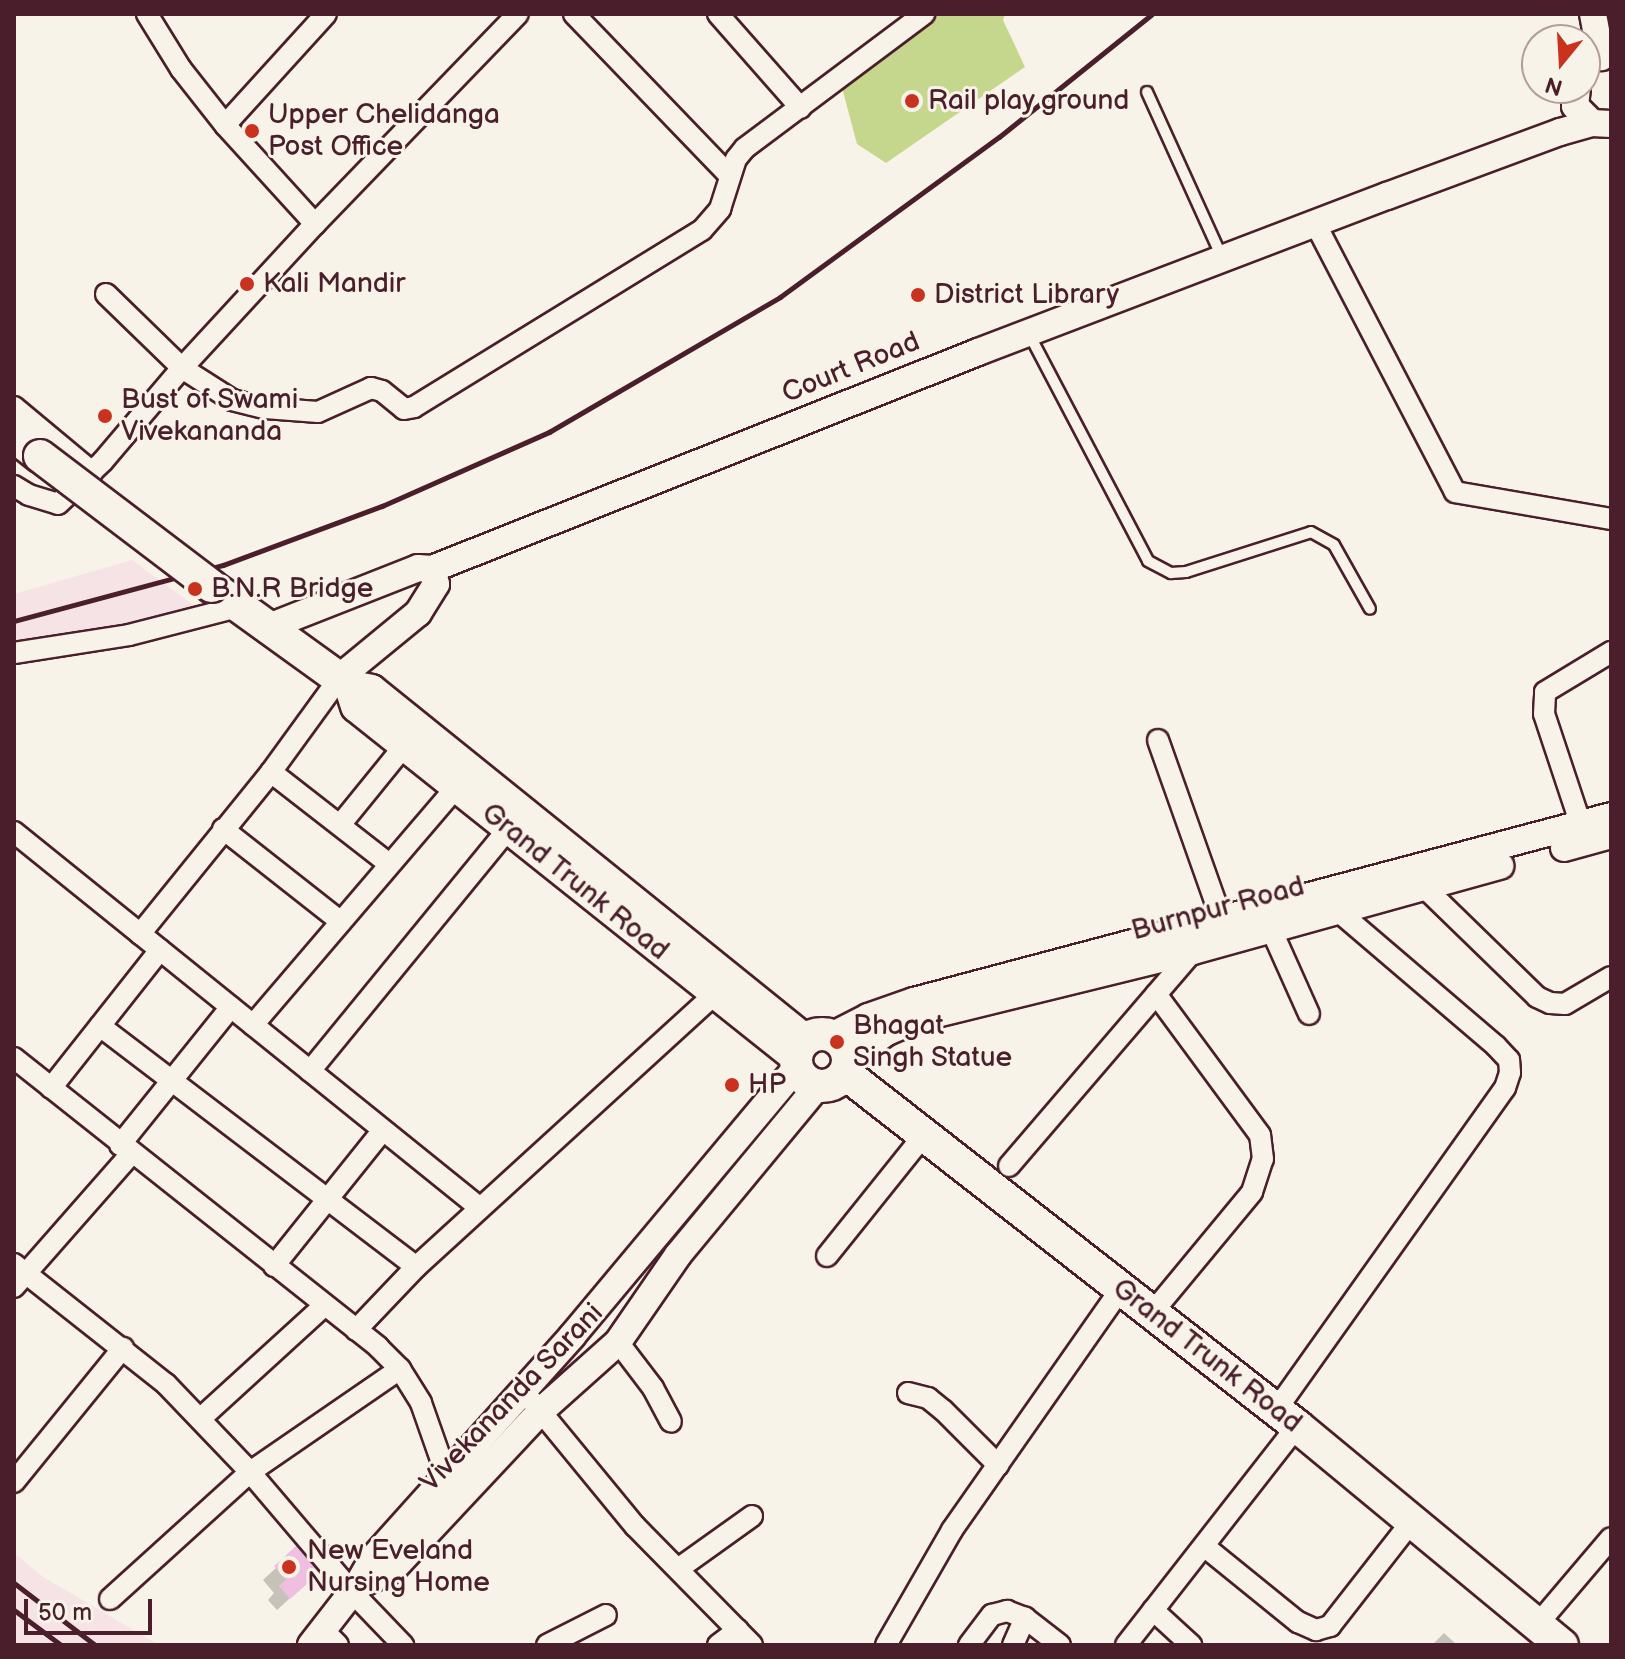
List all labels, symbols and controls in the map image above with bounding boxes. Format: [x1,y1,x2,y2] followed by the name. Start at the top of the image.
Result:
[1521,24,1601,104] north arrow
[1542,70,1566,101] text: N
[928,84,1131,118] place label: Rail play ground
[903,92,921,110] marker: Rail play ground
[268,98,500,164] place label: Upper Chelidanga Post Office
[243,122,261,140] marker: Upper Chelidanga Post Office
[263,267,405,301] place label: Kali Mandir
[238,275,256,293] marker: Kali Mandir
[934,278,1119,312] place label: District Library
[909,286,927,304] marker: District Library
[777,325,925,411] street label: Court Road
[121,383,299,449] place label: Bust of Swami Vivekananda
[96,407,114,425] marker: Bust of Swami Vivekananda
[211,572,373,606] place label: B.N.R Bridge
[186,580,204,598] marker: B.N.R Bridge
[474,796,676,968] street label: Grand Trunk Road
[1128,870,1308,948] street label: Burnpur Road
[853,1009,1013,1075] place label: Bhagat Singh Statue
[828,1033,846,1051] marker: Bhagat Singh Statue
[748,1068,786,1102] place label: HP
[723,1076,741,1094] marker: HP
[1105,1271,1309,1441] street label: Grand Trunk Road
[413,1297,611,1499] street label: Vivekananda Sarani
[307,1534,490,1600] place label: New Eveland Nursing Home
[278,1556,300,1578] marker: New Eveland Nursing Home
[28,1583,156,1633] scale bar
[38,1598,92,1627] text: 50 m

